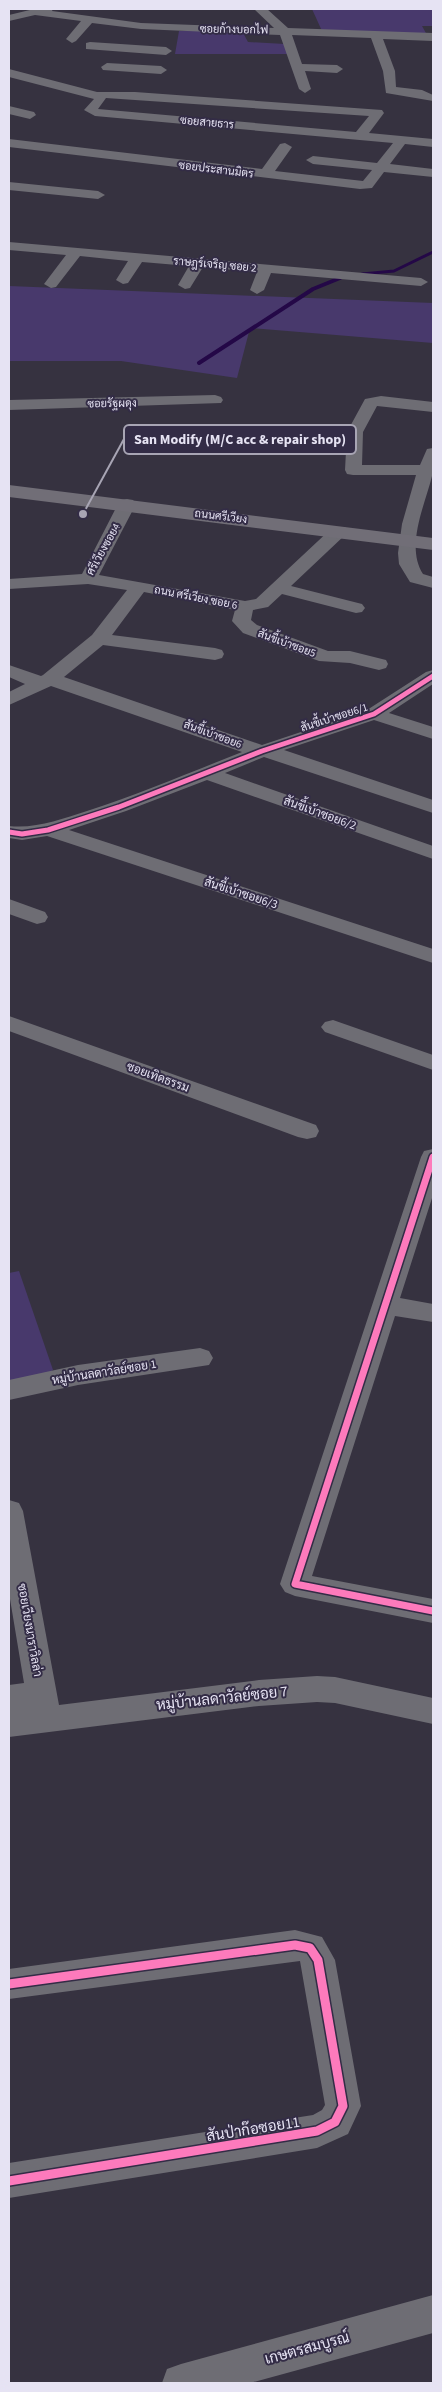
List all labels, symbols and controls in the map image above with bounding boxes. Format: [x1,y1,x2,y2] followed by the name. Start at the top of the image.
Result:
[200,20,268,38] street label: ซอยก้างบอกไฟ
[179,113,235,132] street label: ซอยสายธาร
[178,157,254,182] street label: ซอยประสานมิตร
[173,252,257,276] street label: ราษฎร์เจริญ ซอย 2
[87,396,137,412] street label: ซอยรัฐผดุง
[124,425,356,454] callout: San Modify (M/C acc & repair shop)
[134,430,346,450] text: San Modify (M/C acc & repair shop)
[194,505,248,527] street label: ถนนศรีเวียง
[82,520,124,578] street label: ศรีเวียงซอย4
[153,581,239,613] street label: ถนน ศรีเวียง ซอย 6
[256,622,319,661] street label: สันขี้เบ้าซอย5
[297,696,370,735] street label: สันขี้เบ้าซอย6/1
[182,713,246,752] street label: สันขี้เบ้าซอย6
[281,790,360,835] street label: สันขี้เบ้าซอย6/2
[202,871,281,913] street label: สันขี้เบ้าซอย6/3
[124,1058,192,1097] street label: ซอยเทิดธรรม
[51,1356,158,1389] street label: หมู่บ้านลดาวัลย์ซอย 1
[13,1582,46,1678] street label: ซอยเวียงนาราวิลล่า
[155,1681,289,1716] street label: หมู่บ้านลดาวัลย์ซอย 7
[205,2112,301,2147] street label: สันป่าก๊อซอย11
[262,2327,352,2370] street label: เกษตรสมบูรณ์

